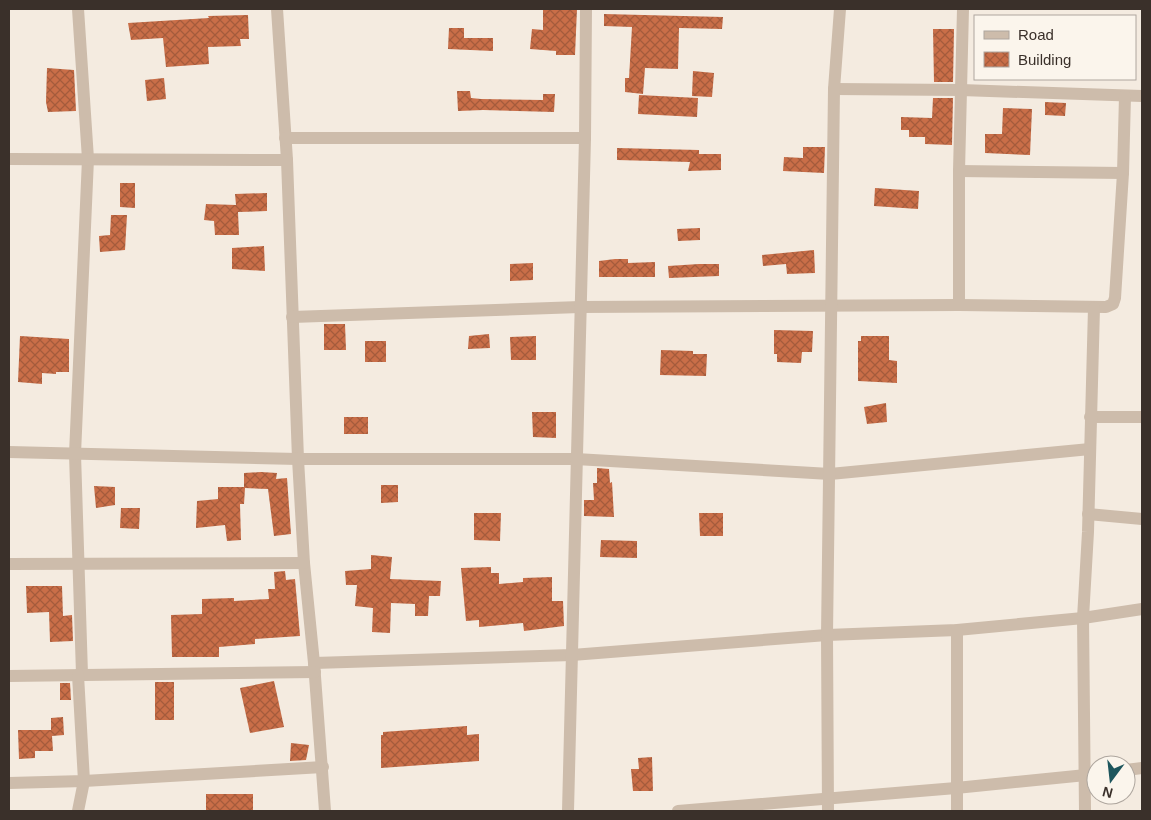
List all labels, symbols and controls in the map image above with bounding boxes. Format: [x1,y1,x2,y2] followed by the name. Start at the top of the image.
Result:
[974,15,1136,80] legend
[1018,26,1054,43] text: Road
[1018,51,1071,68] text: Building
[1086,755,1136,805] north arrow
[1101,784,1115,802] text: N

